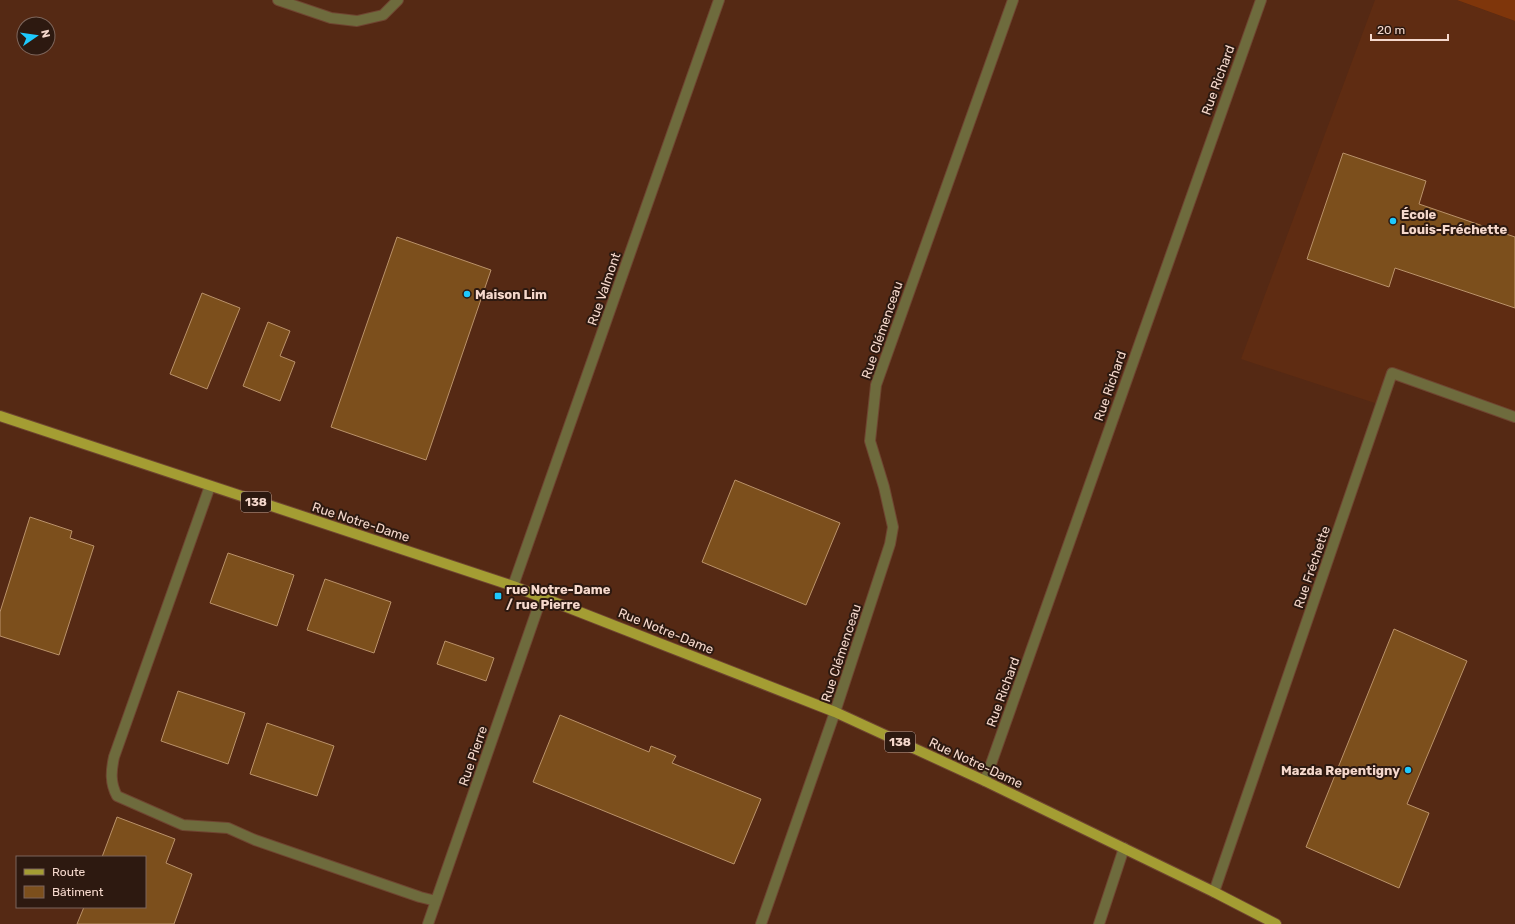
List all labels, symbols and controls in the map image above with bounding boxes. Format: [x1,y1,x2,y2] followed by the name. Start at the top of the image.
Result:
[16,16,56,56] north arrow
[1371,16,1448,42] scale bar
[1377,23,1405,37] text: 20 m
[38,29,52,39] text: N
[1198,43,1238,117] street label: Rue Richard
[1401,207,1507,237] place label: École Louis-Fréchette
[1388,216,1398,226] marker: École Louis-Fréchette
[584,250,624,328] street label: Rue Valmont
[858,279,906,381] street label: Rue Clémenceau
[475,287,547,302] place label: Maison Lim
[462,289,472,299] marker: Maison Lim
[1091,349,1129,423] street label: Rue Richard
[241,492,271,512] road number: 138
[310,499,412,545] street label: Rue Notre-Dame
[1291,524,1333,610] street label: Rue Fréchette
[506,582,611,612] place label: rue Notre-Dame / rue Pierre
[493,591,503,601] marker: rue Notre-Dame / rue Pierre
[818,602,864,704] street label: Rue Clémenceau
[616,605,716,657] street label: Rue Notre-Dame
[983,655,1023,729] street label: Rue Richard
[456,724,490,788] street label: Rue Pierre
[885,732,915,752] road number: 138
[927,735,1025,791] street label: Rue Notre-Dame
[1281,763,1400,778] place label: Mazda Repentigny
[1403,765,1413,775] marker: Mazda Repentigny
[16,856,146,908] legend
[52,865,86,879] text: Route
[52,885,104,899] text: Bâtiment

